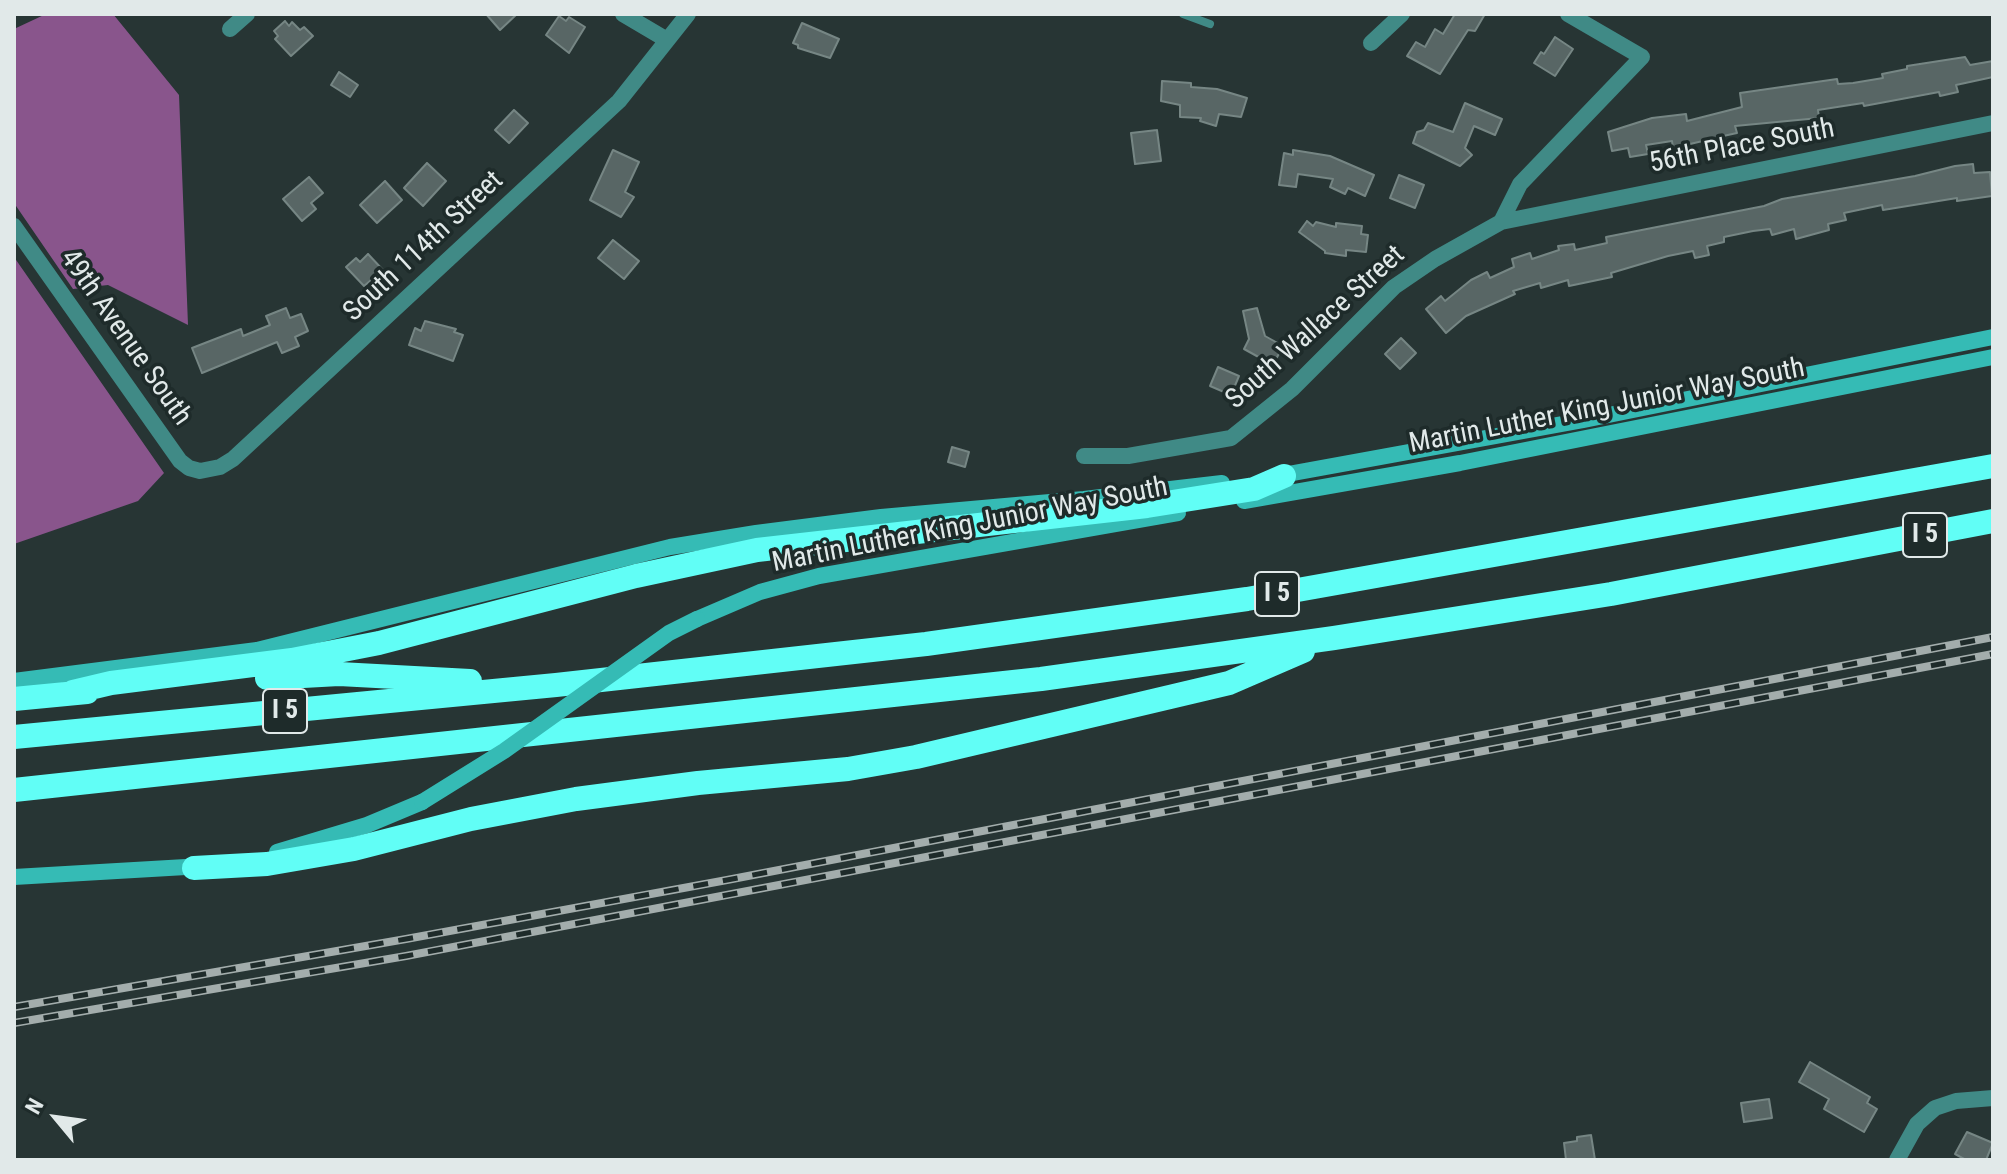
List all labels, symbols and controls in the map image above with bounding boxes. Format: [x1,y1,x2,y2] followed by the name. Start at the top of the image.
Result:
[1647,113,1837,181] street label: 56th Place South
[337,165,511,329] street label: South 114th Street
[1220,239,1412,417] street label: South Wallace Street
[52,244,198,432] street label: 49th Avenue South
[1406,352,1808,462] street label: Martin Luther King Junior Way South
[769,471,1171,581] street label: Martin Luther King Junior Way South
[1903,513,1947,557] road number: I 5
[1255,572,1299,616] road number: I 5
[263,689,307,733] road number: I 5
[16,1078,96,1158] north arrow
[20,1094,49,1118] text: N

